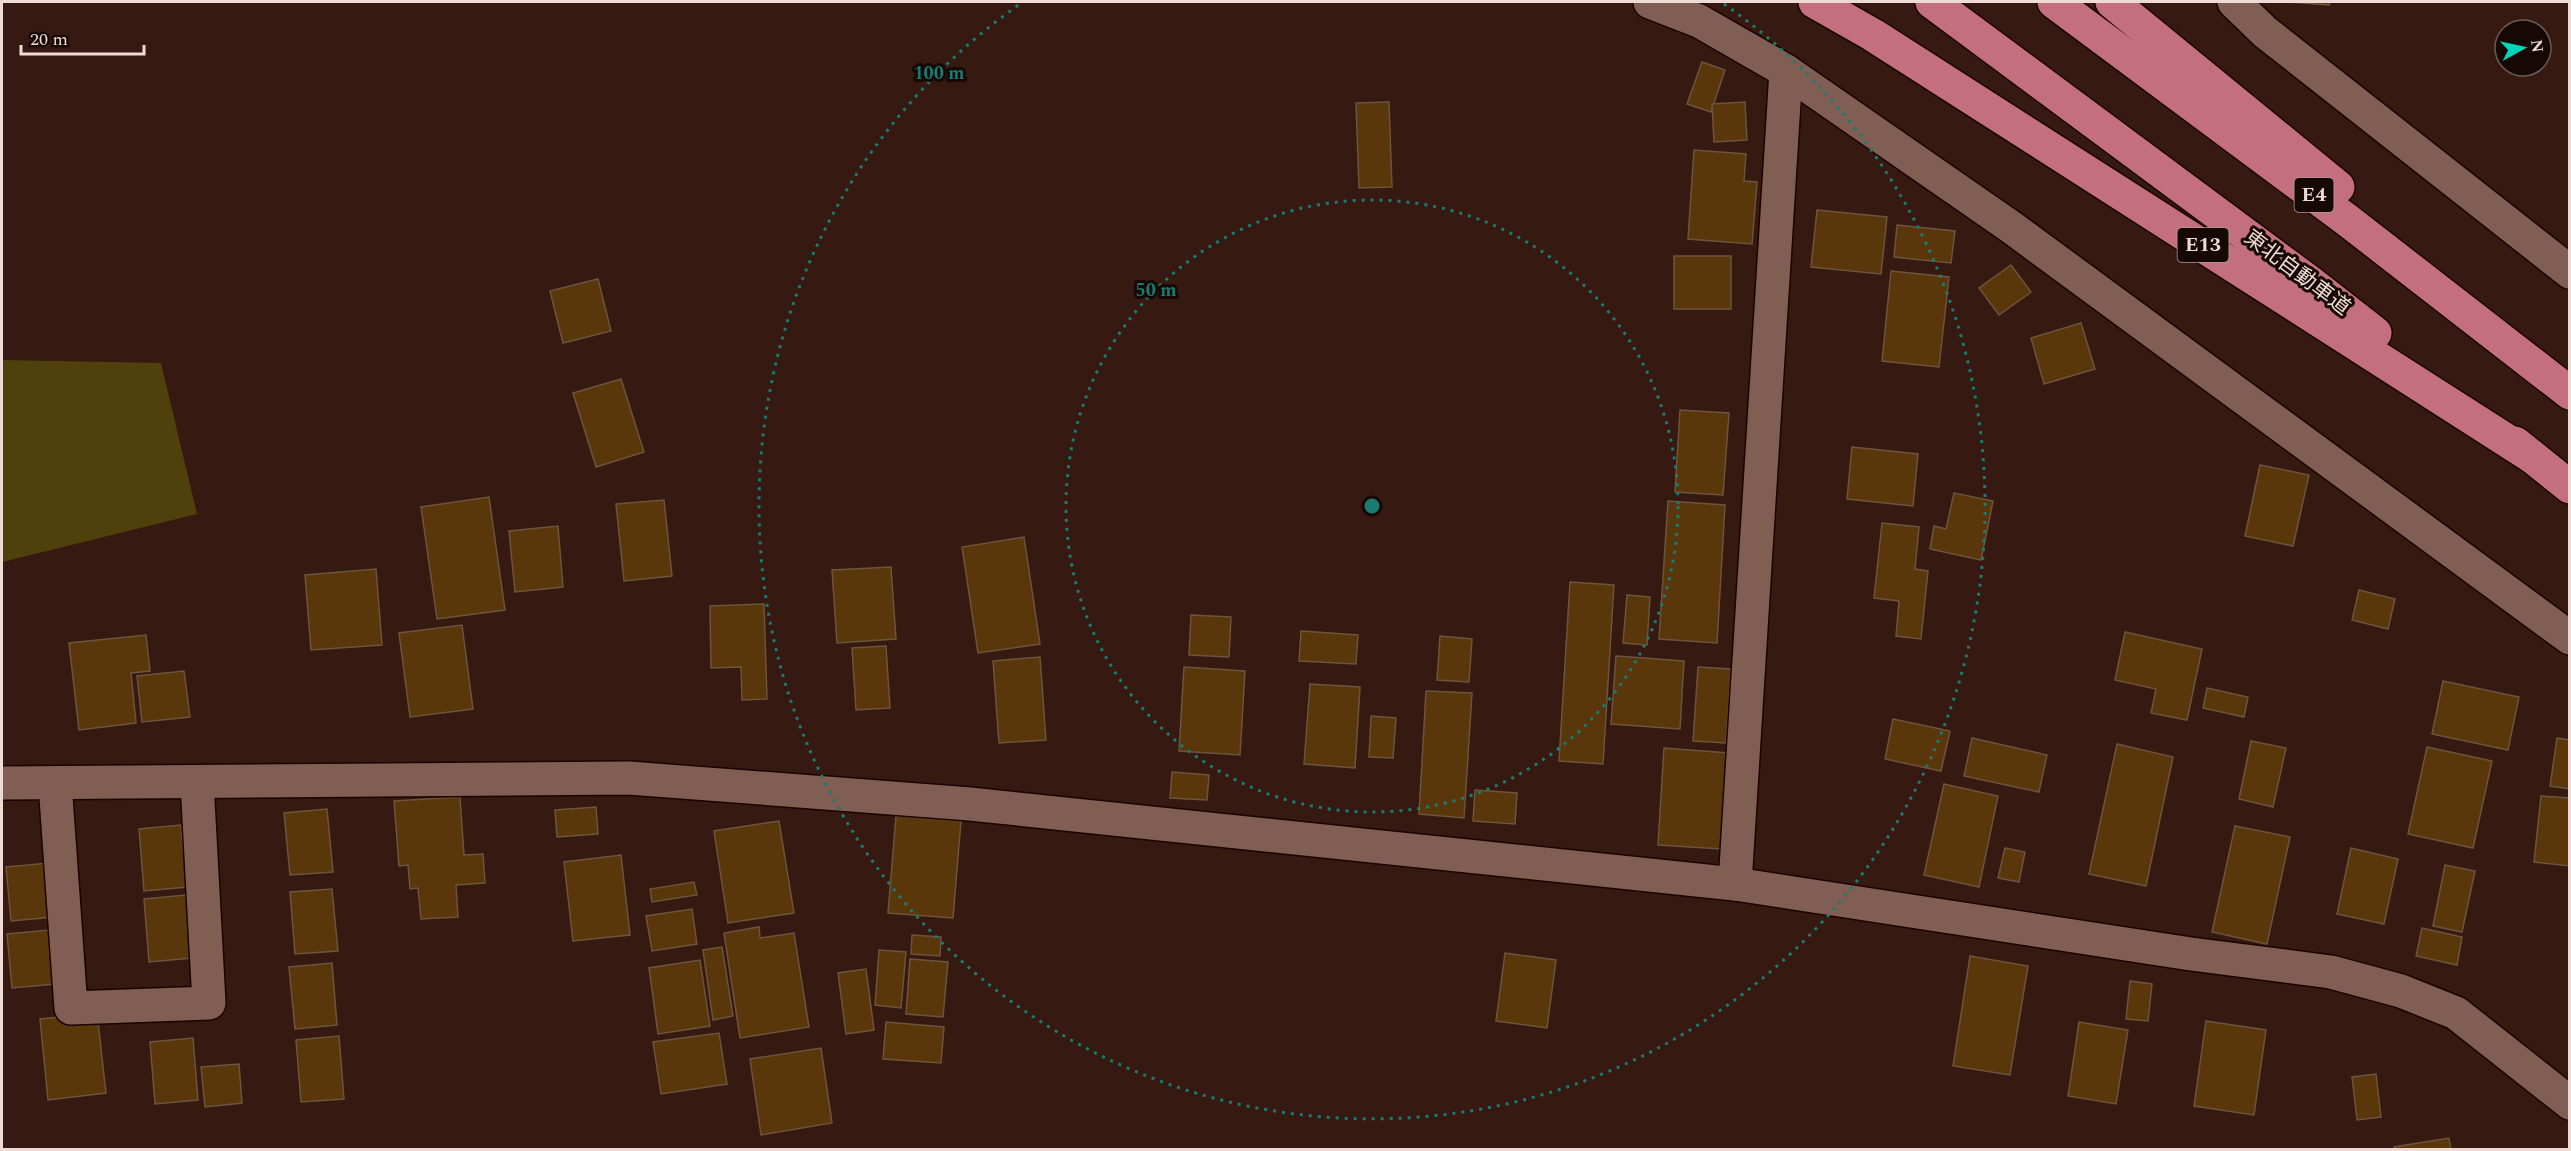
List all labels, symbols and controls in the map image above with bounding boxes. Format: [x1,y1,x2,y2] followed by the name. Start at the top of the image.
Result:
[21,18,144,56] scale bar
[2493,18,2553,78] north arrow
[30,26,68,53] text: 20 m
[2524,38,2550,54] text: N
[913,60,965,87] text: 100 m
[2294,178,2334,212] road number: E4
[2237,222,2357,324] street label: 東北自動車道
[2178,228,2228,262] road number: E13
[1136,277,1176,304] text: 50 m
[1362,496,1382,516] centre of rings

